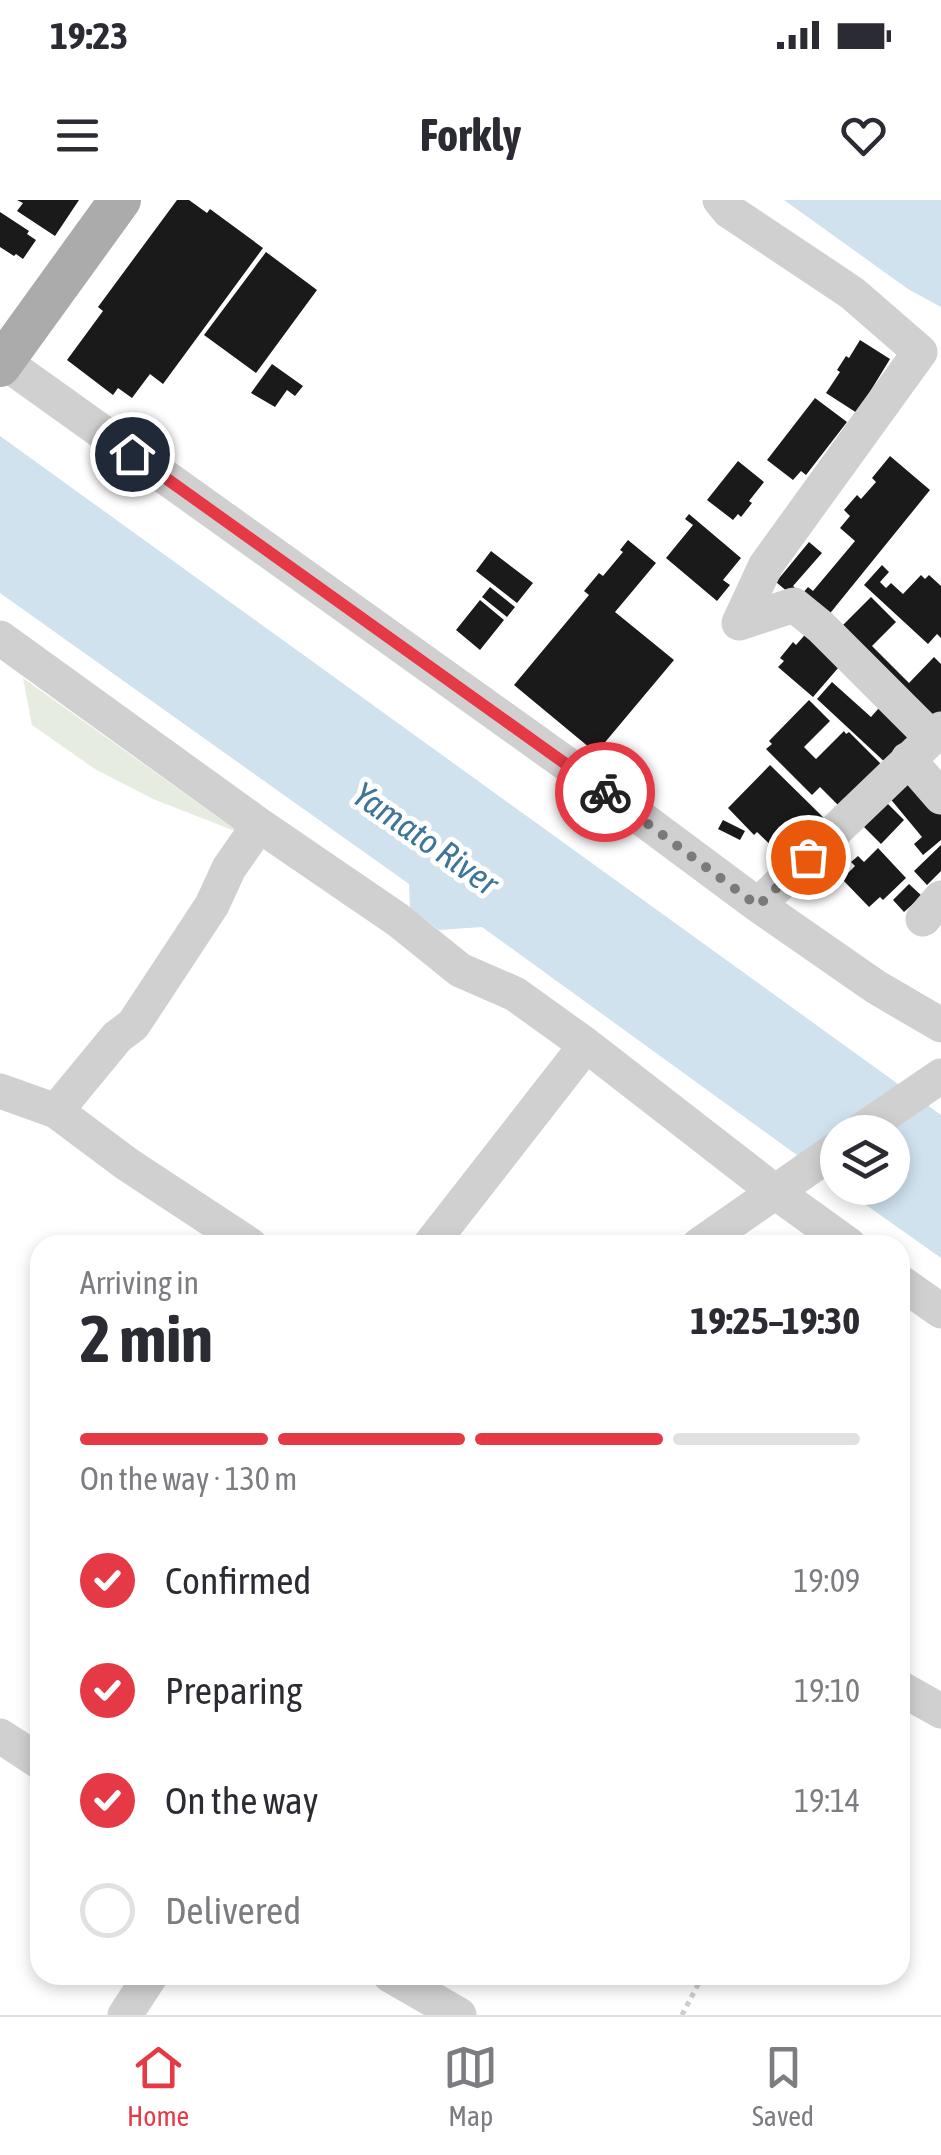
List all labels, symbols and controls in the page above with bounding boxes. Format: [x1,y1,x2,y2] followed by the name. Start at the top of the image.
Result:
[50,14,128,57] text: 19:23
[50,108,105,163] icon: menu
[836,108,891,163] icon: heart
[420,109,521,161] text: Forkly
[90,412,175,497] pin
[105,427,160,482] icon: home
[555,742,655,842] courier
[578,765,633,820] icon: bike
[346,773,508,904] water label: Yamato River
[766,815,851,900] pin
[781,830,836,885] icon: bag
[820,1115,910,1205] map controls
[820,1115,910,1205] button: layers
[80,1264,199,1301] text: Arriving in
[690,1299,860,1342] text: 19:25–19:30
[80,1301,213,1376] text: 2 min
[80,1460,297,1497] text: On the way · 130 m
[80,1553,135,1608] icon: check
[165,1559,311,1602] text: Confirmed
[794,1562,860,1599] text: 19:09
[80,1663,135,1718] icon: check
[165,1669,303,1712] text: Preparing
[794,1672,860,1709] text: 19:10
[80,1773,135,1828] icon: check
[165,1779,318,1822] text: On the way
[794,1782,860,1819] text: 19:14
[165,1889,301,1932] text: Delivered
[127,2040,189,2132] tab: Home
[443,2040,498,2132] tab: Map
[752,2040,814,2132] tab: Saved

